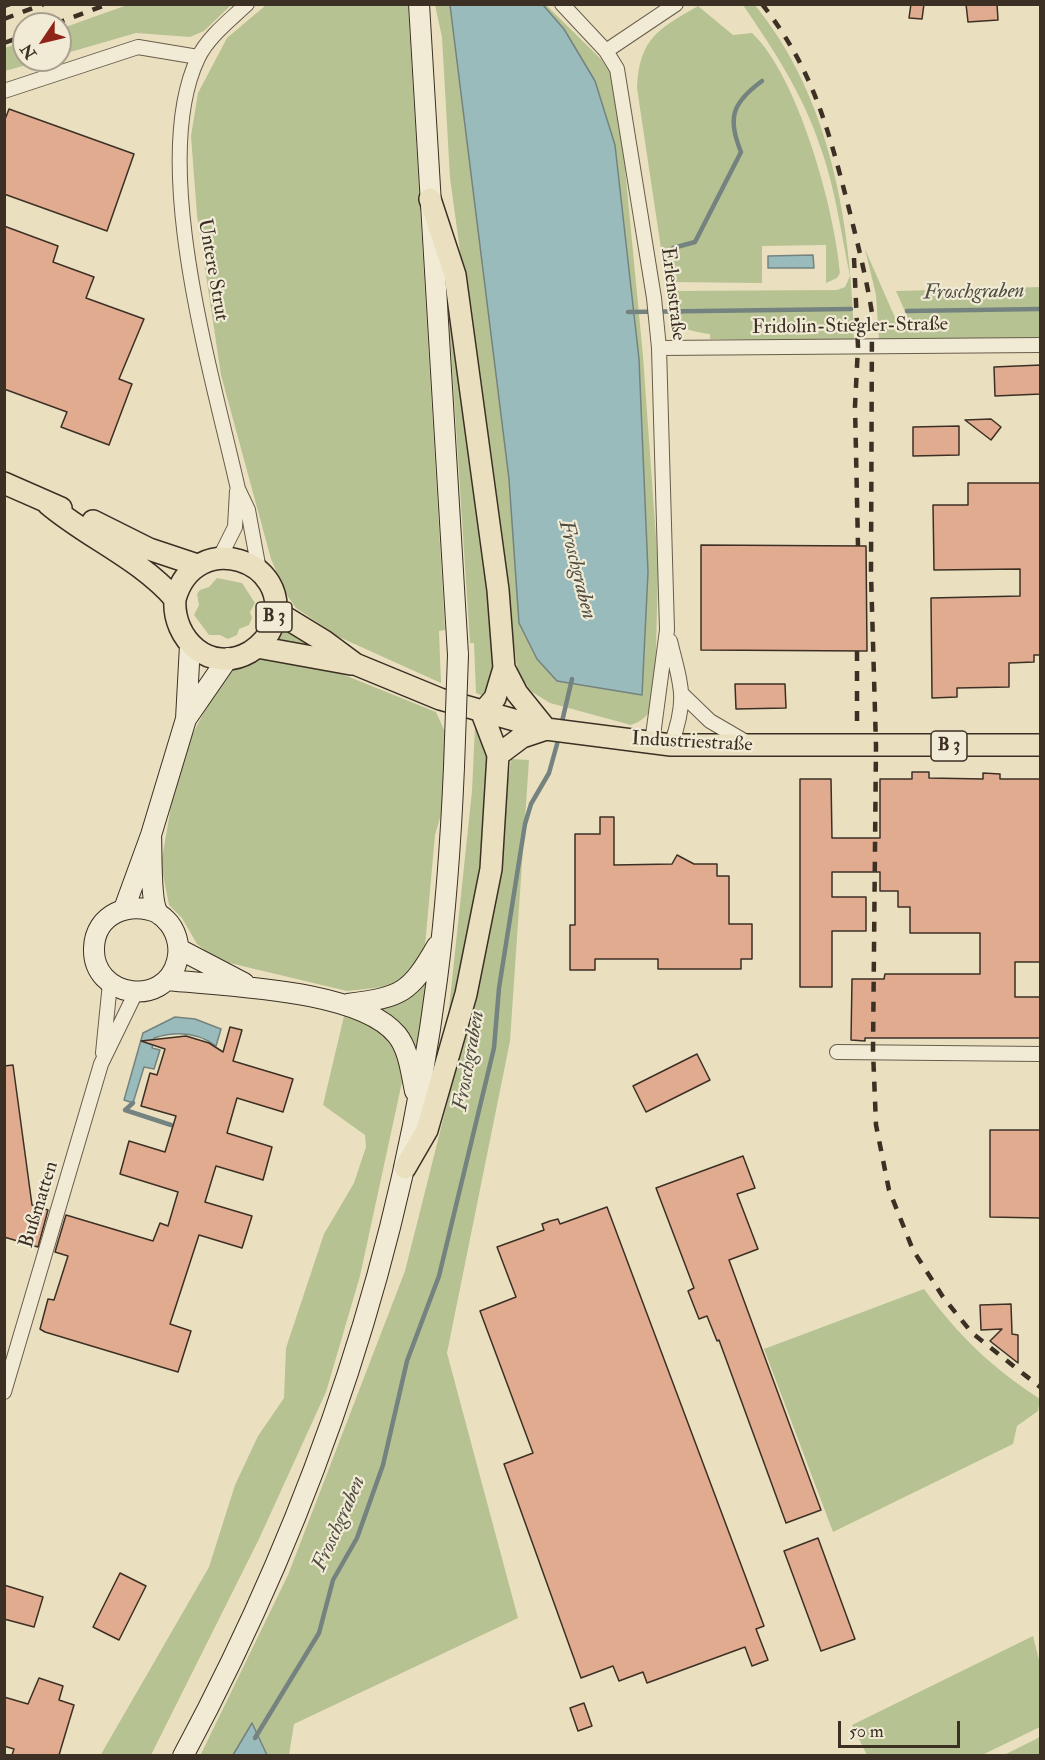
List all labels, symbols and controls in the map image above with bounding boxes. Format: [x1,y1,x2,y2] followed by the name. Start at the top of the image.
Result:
[12,12,72,72] north arrow
[17,40,41,63] text: N
[191,217,233,323] street label: Untere Strut
[654,246,690,342] street label: Erlenstraße
[923,280,1025,306] water label: Froschgraben
[752,313,948,341] street label: Fridolin-Stiegler-Straße
[552,518,600,622] water label: Froschgraben
[256,602,292,632] road number: B 3
[631,728,753,758] street label: Industriestraße
[931,731,967,761] road number: B 3
[449,1009,491,1113] water label: Froschgraben
[15,1159,65,1251] street label: Bußmatten
[308,1473,372,1575] water label: Froschgraben
[841,1709,962,1747] scale bar
[849,1720,884,1743] text: 50 m

